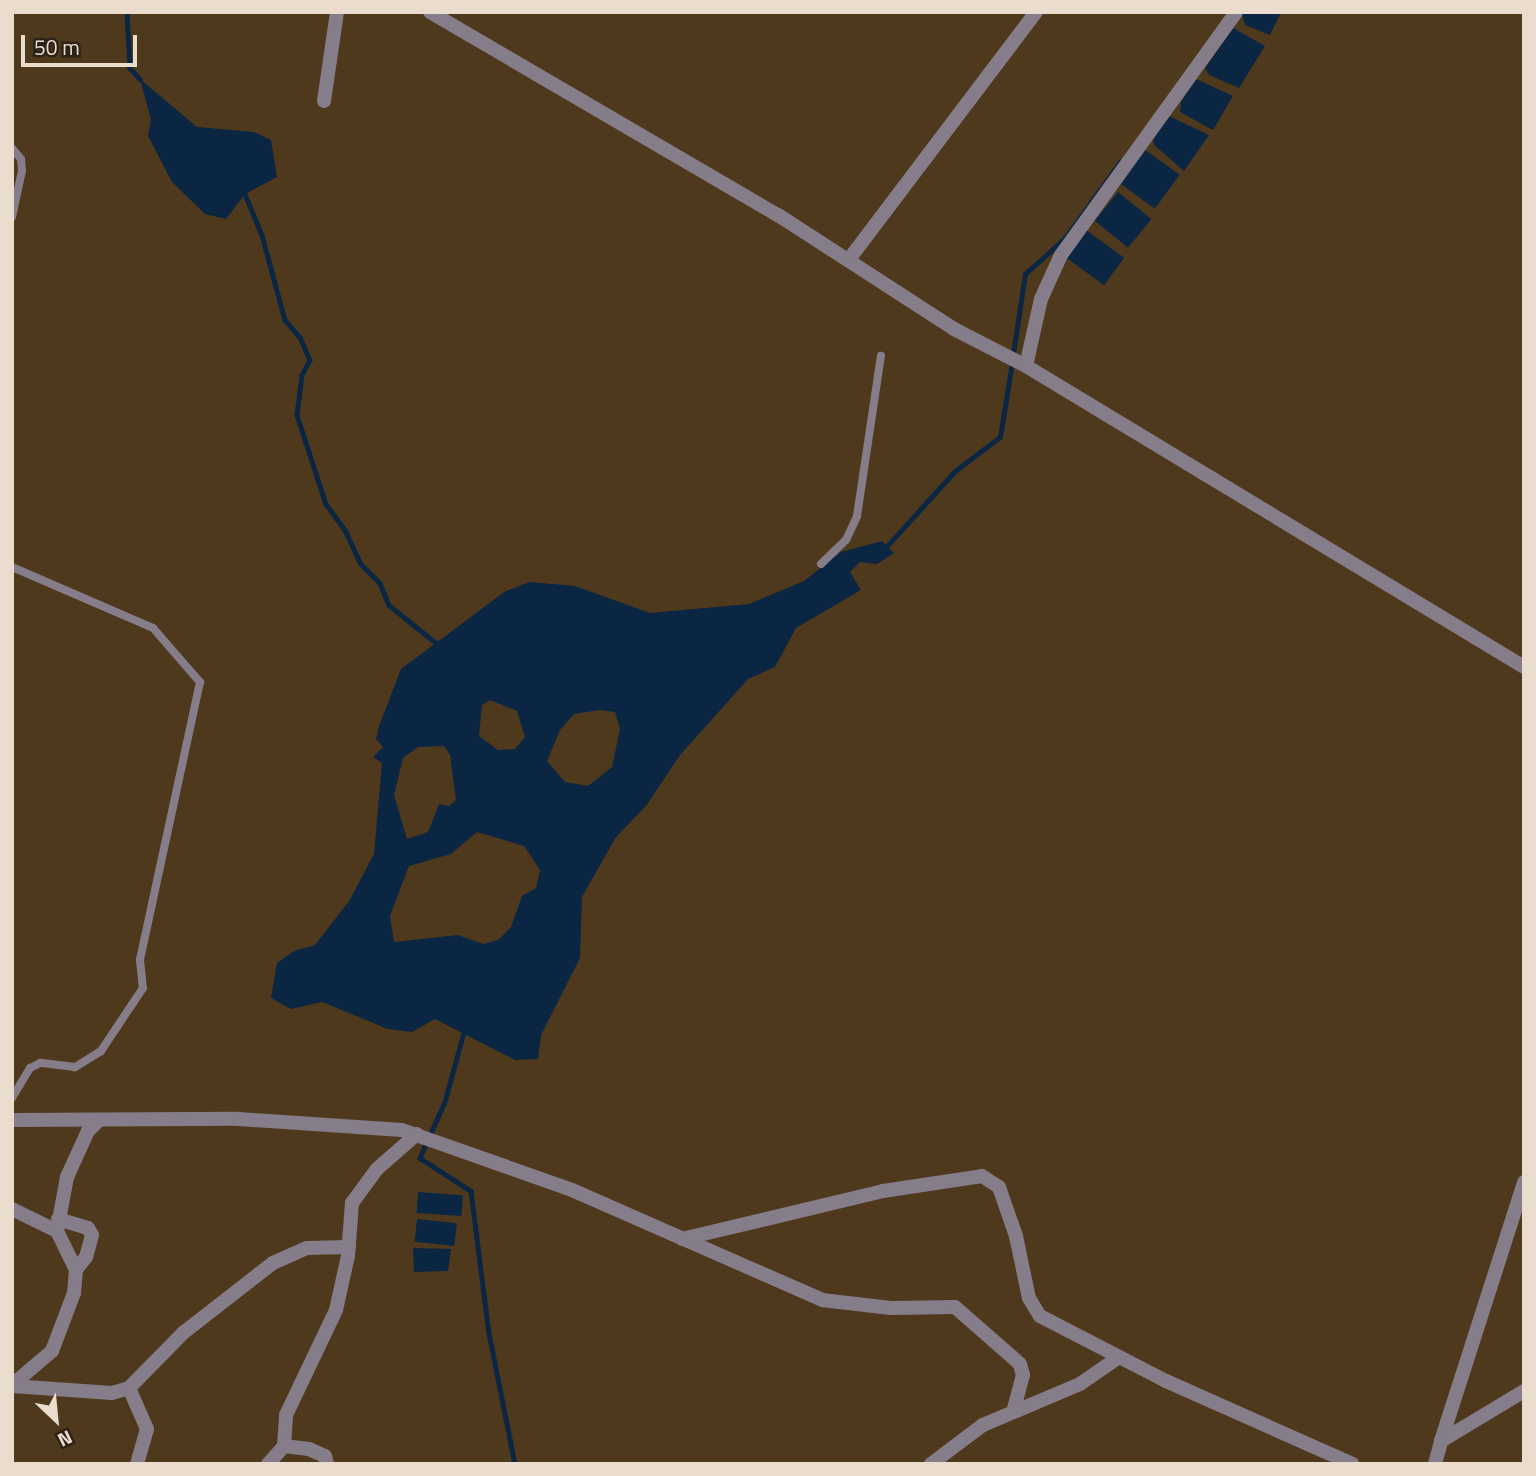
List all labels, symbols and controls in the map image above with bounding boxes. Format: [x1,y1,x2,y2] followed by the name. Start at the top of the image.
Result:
[24,21,140,65] scale bar
[34,31,80,63] text: 50 m
[21,1385,91,1455] north arrow
[53,1423,78,1455] text: N

